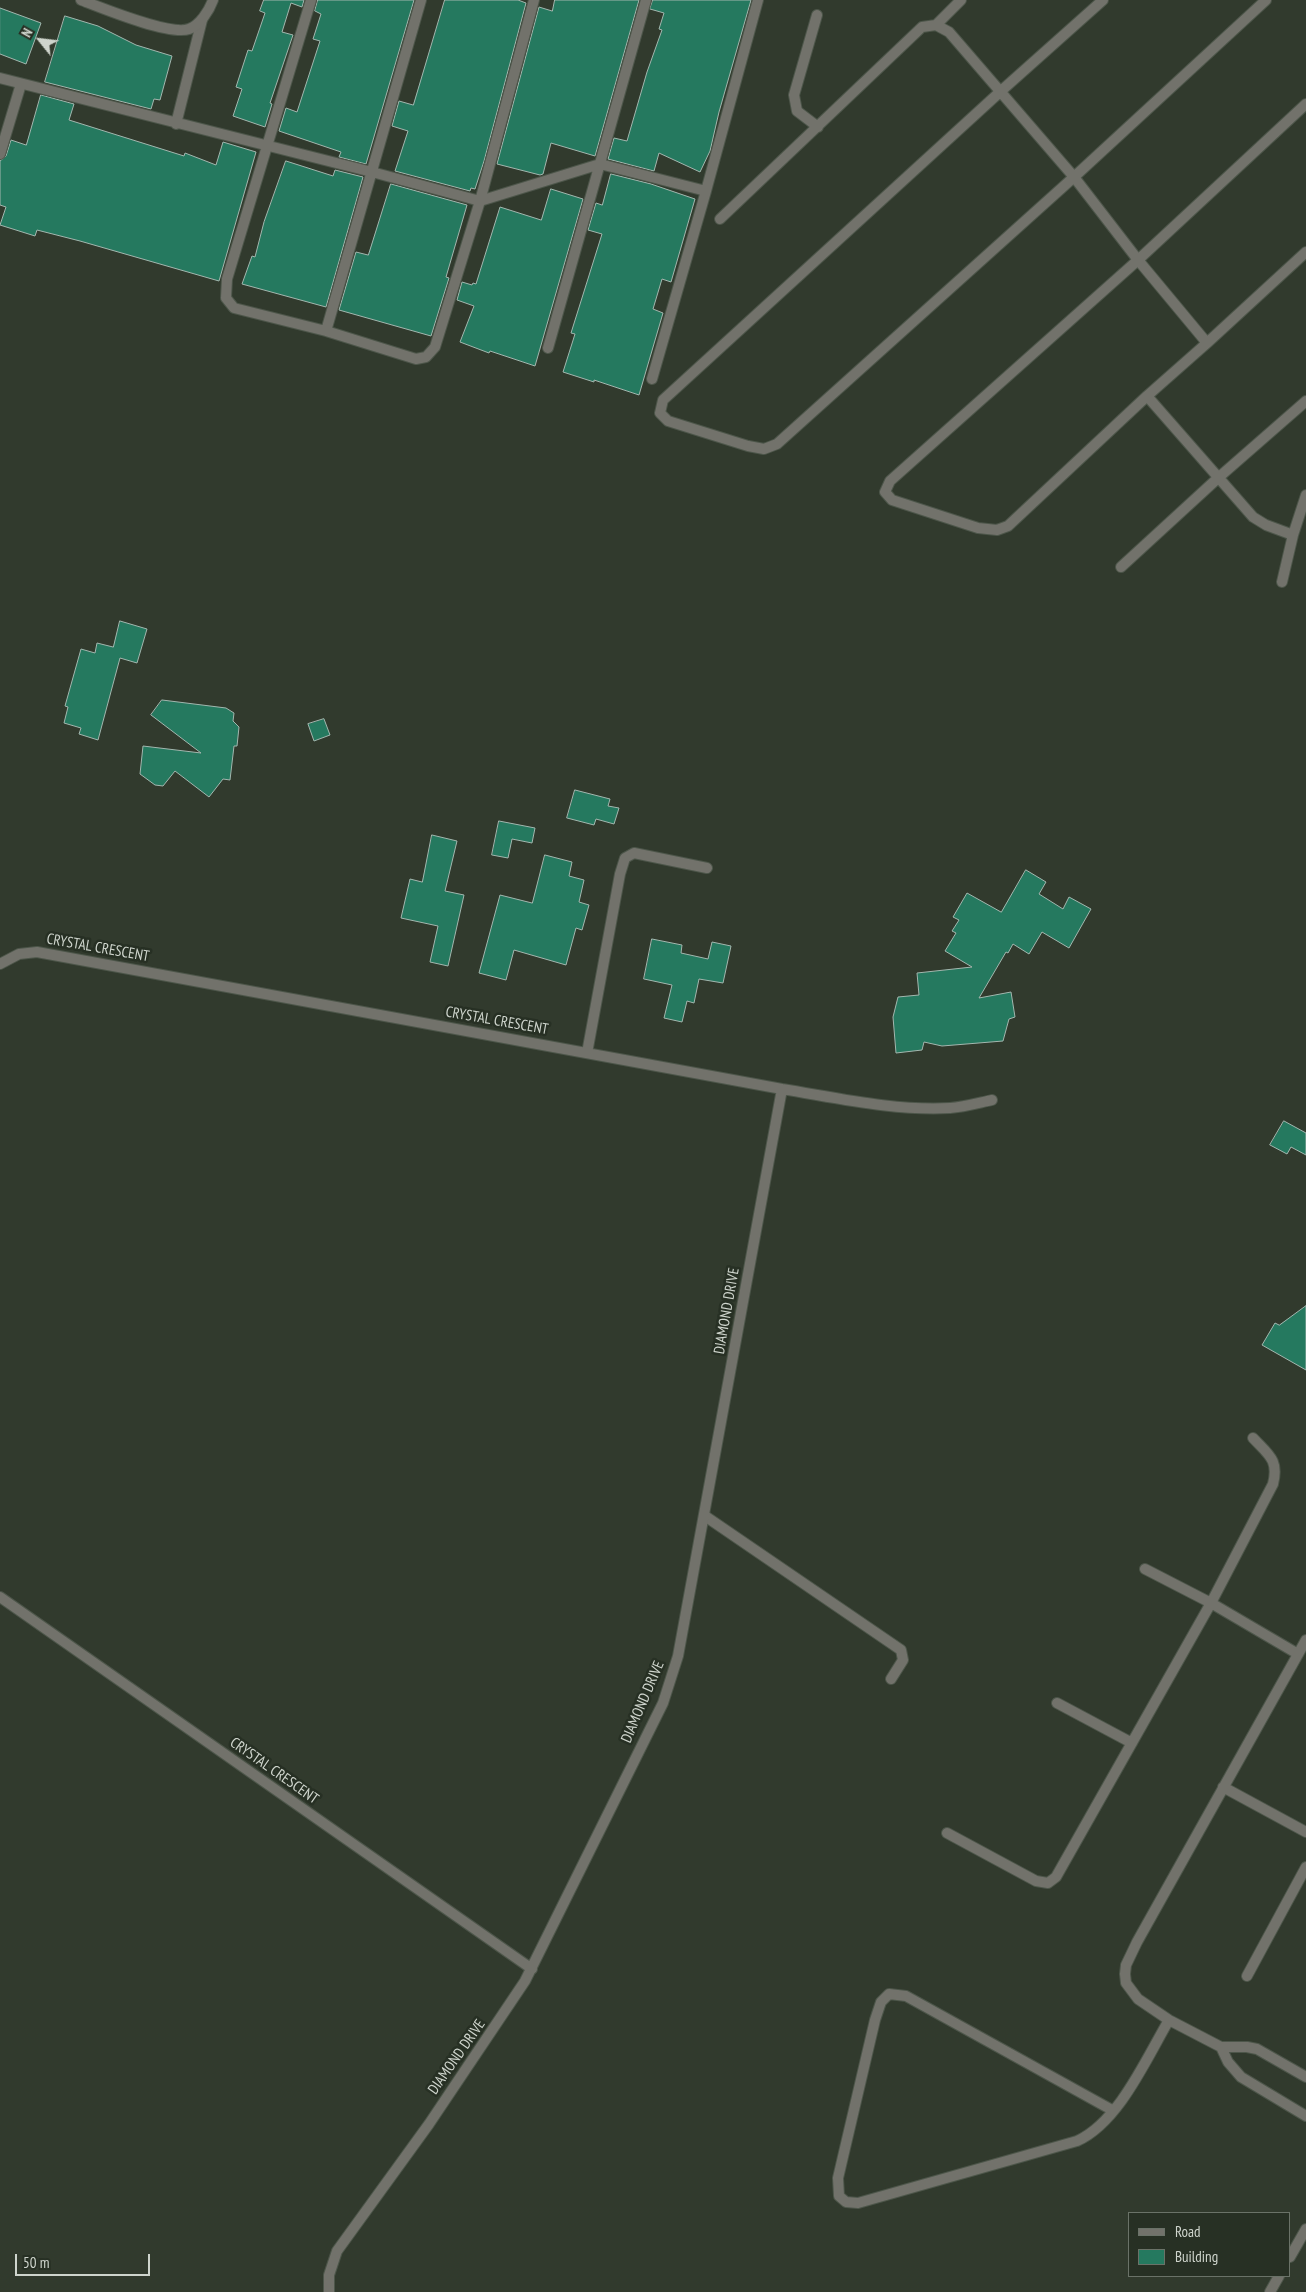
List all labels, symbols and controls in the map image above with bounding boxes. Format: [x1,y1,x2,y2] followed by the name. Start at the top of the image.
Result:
[15,15,65,65] north arrow
[17,25,37,40] text: N
[45,930,151,966] street label: CRYSTAL CRESCENT
[444,1003,550,1039] street label: CRYSTAL CRESCENT
[711,1266,743,1356] street label: DIAMOND DRIVE
[618,1658,668,1746] street label: DIAMOND DRIVE
[226,1734,322,1808] street label: CRYSTAL CRESCENT
[425,2016,489,2098] street label: DIAMOND DRIVE
[1128,2212,1291,2277] legend
[1175,2222,1201,2241] text: Road
[18,2244,152,2276] scale bar
[1175,2247,1218,2266] text: Building
[23,2253,49,2272] text: 50 m

